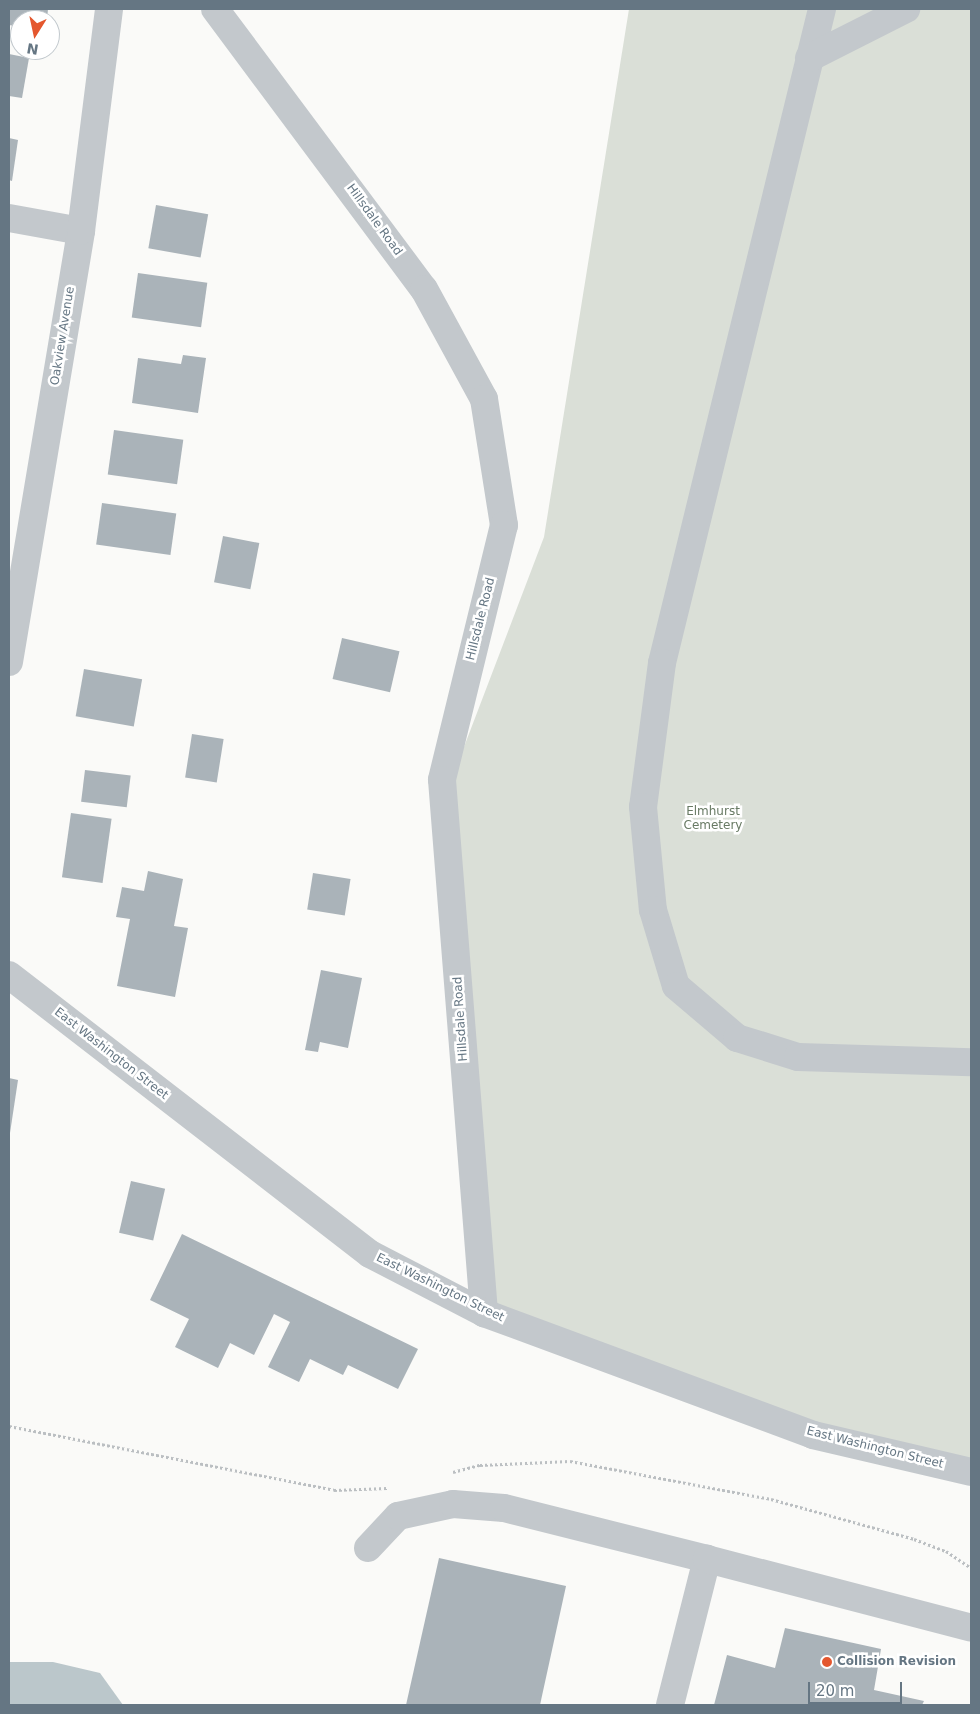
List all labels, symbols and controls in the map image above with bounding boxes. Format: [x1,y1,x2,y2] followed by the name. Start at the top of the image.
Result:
[10,10,60,60] north arrow
[25,40,40,58] text: N
[343,181,405,259] street label: Hillsdale Road
[48,286,78,386] street label: Oakview Avenue
[464,576,498,662] street label: Hillsdale Road
[684,805,742,833] park label: Elmhurst Cemetery
[451,976,471,1062] street label: Hillsdale Road
[51,1005,171,1103] street label: East Washington Street
[374,1251,506,1325] street label: East Washington Street
[805,1424,945,1472] street label: East Washington Street
[837,1655,956,1669] place label: Collision Revision
[821,1656,833,1668] marker: Collision Revision
[810,1672,904,1704] scale bar
[816,1682,854,1700] text: 20 m

